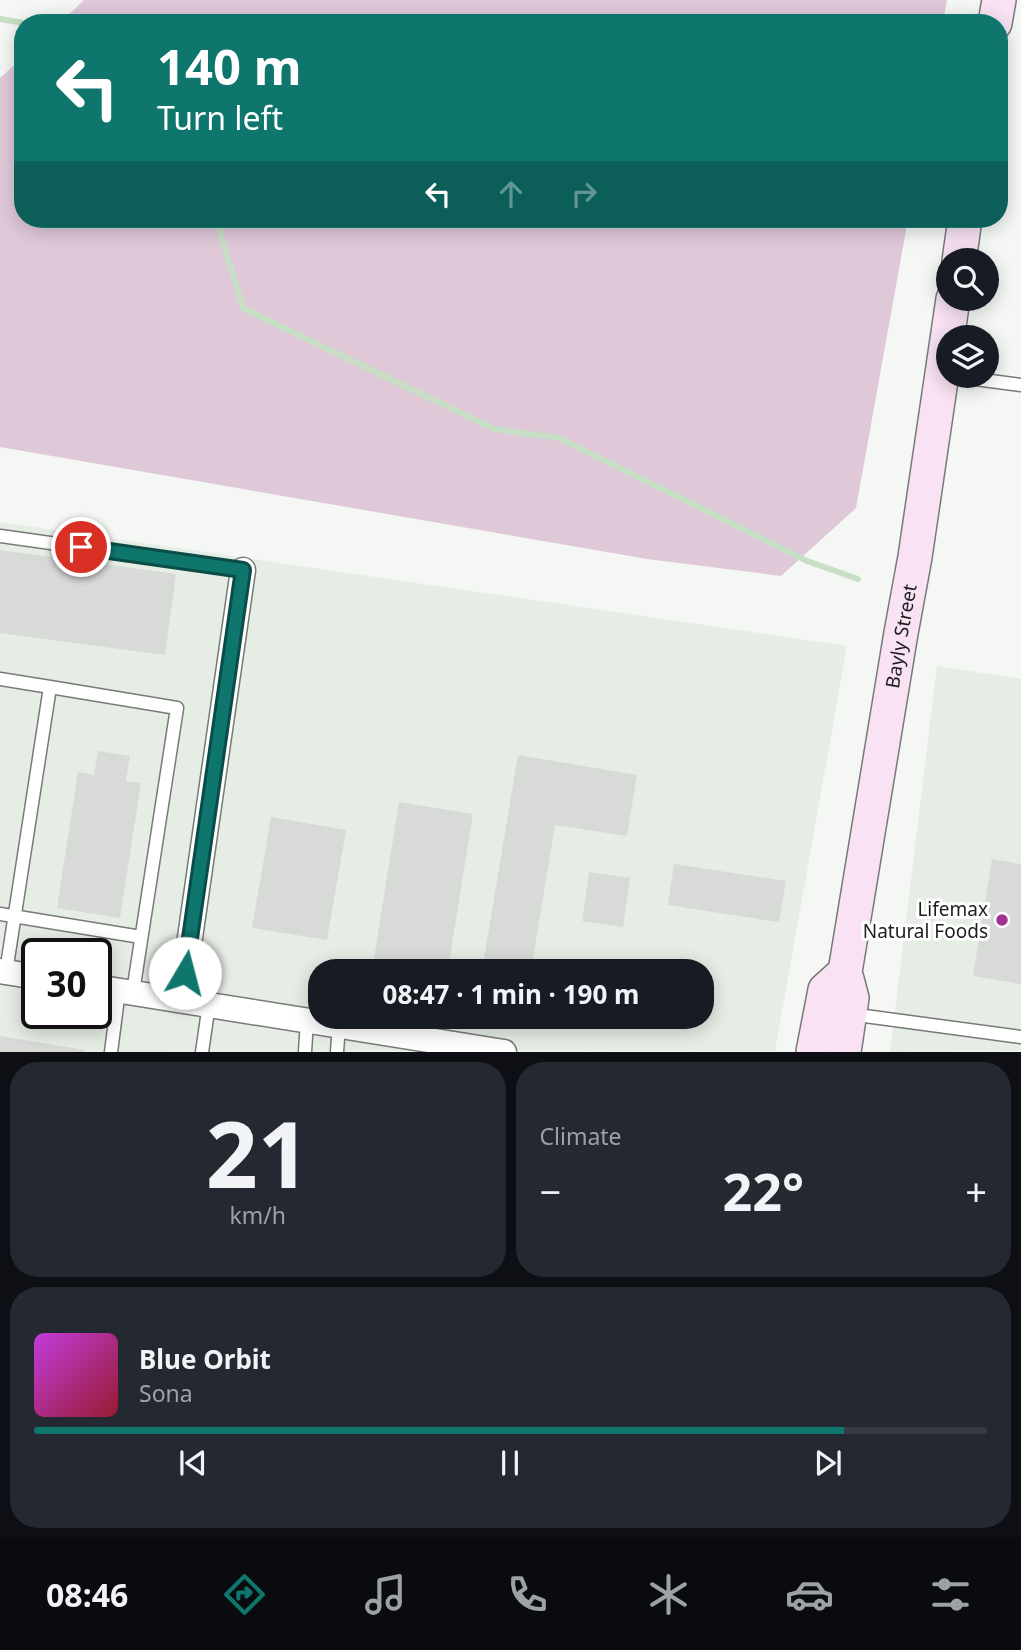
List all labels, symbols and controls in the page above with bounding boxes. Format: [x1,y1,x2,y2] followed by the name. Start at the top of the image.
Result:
[157,33,302,99] text: 140 m
[42,42,133,133] icon: left
[157,96,283,139] text: Turn left
[419,175,457,213] icon: left
[492,175,530,213] icon: ahead
[565,175,603,213] icon: right
[936,248,999,388] map controls
[936,248,999,311] button: search
[936,325,999,388] button: layers
[51,517,111,577] pin
[62,528,100,566] icon: arrive
[879,582,923,690] street label: Bayly Street
[863,896,988,944] place label: Lifemax Natural Foods
[994,912,1010,928] marker: Lifemax Natural Foods
[148,936,222,1010] position arrow
[21,938,112,1029] speed limit sign: 30
[383,976,639,1012] text: 08:47 · 1 min · 190 m
[206,1091,310,1215] text: 21
[540,1120,622,1152] text: Climate
[722,1155,804,1226] text: 22°
[540,1165,561,1217] text: −
[965,1165,987,1217] text: +
[229,1199,286,1231] text: km/h
[139,1341,271,1377] text: Blue Orbit
[139,1377,193,1409] text: Sona
[174,1444,212,1482] icon: previous
[491,1444,529,1482] icon: pause
[809,1444,847,1482] icon: next
[220,1570,269,1619] icon: directions
[361,1570,410,1619] icon: music
[503,1570,552,1619] icon: phone
[644,1570,693,1619] icon: climate
[785,1570,834,1619] icon: car
[926,1570,975,1619] icon: filters
[46,1573,128,1616] text: 08:46

